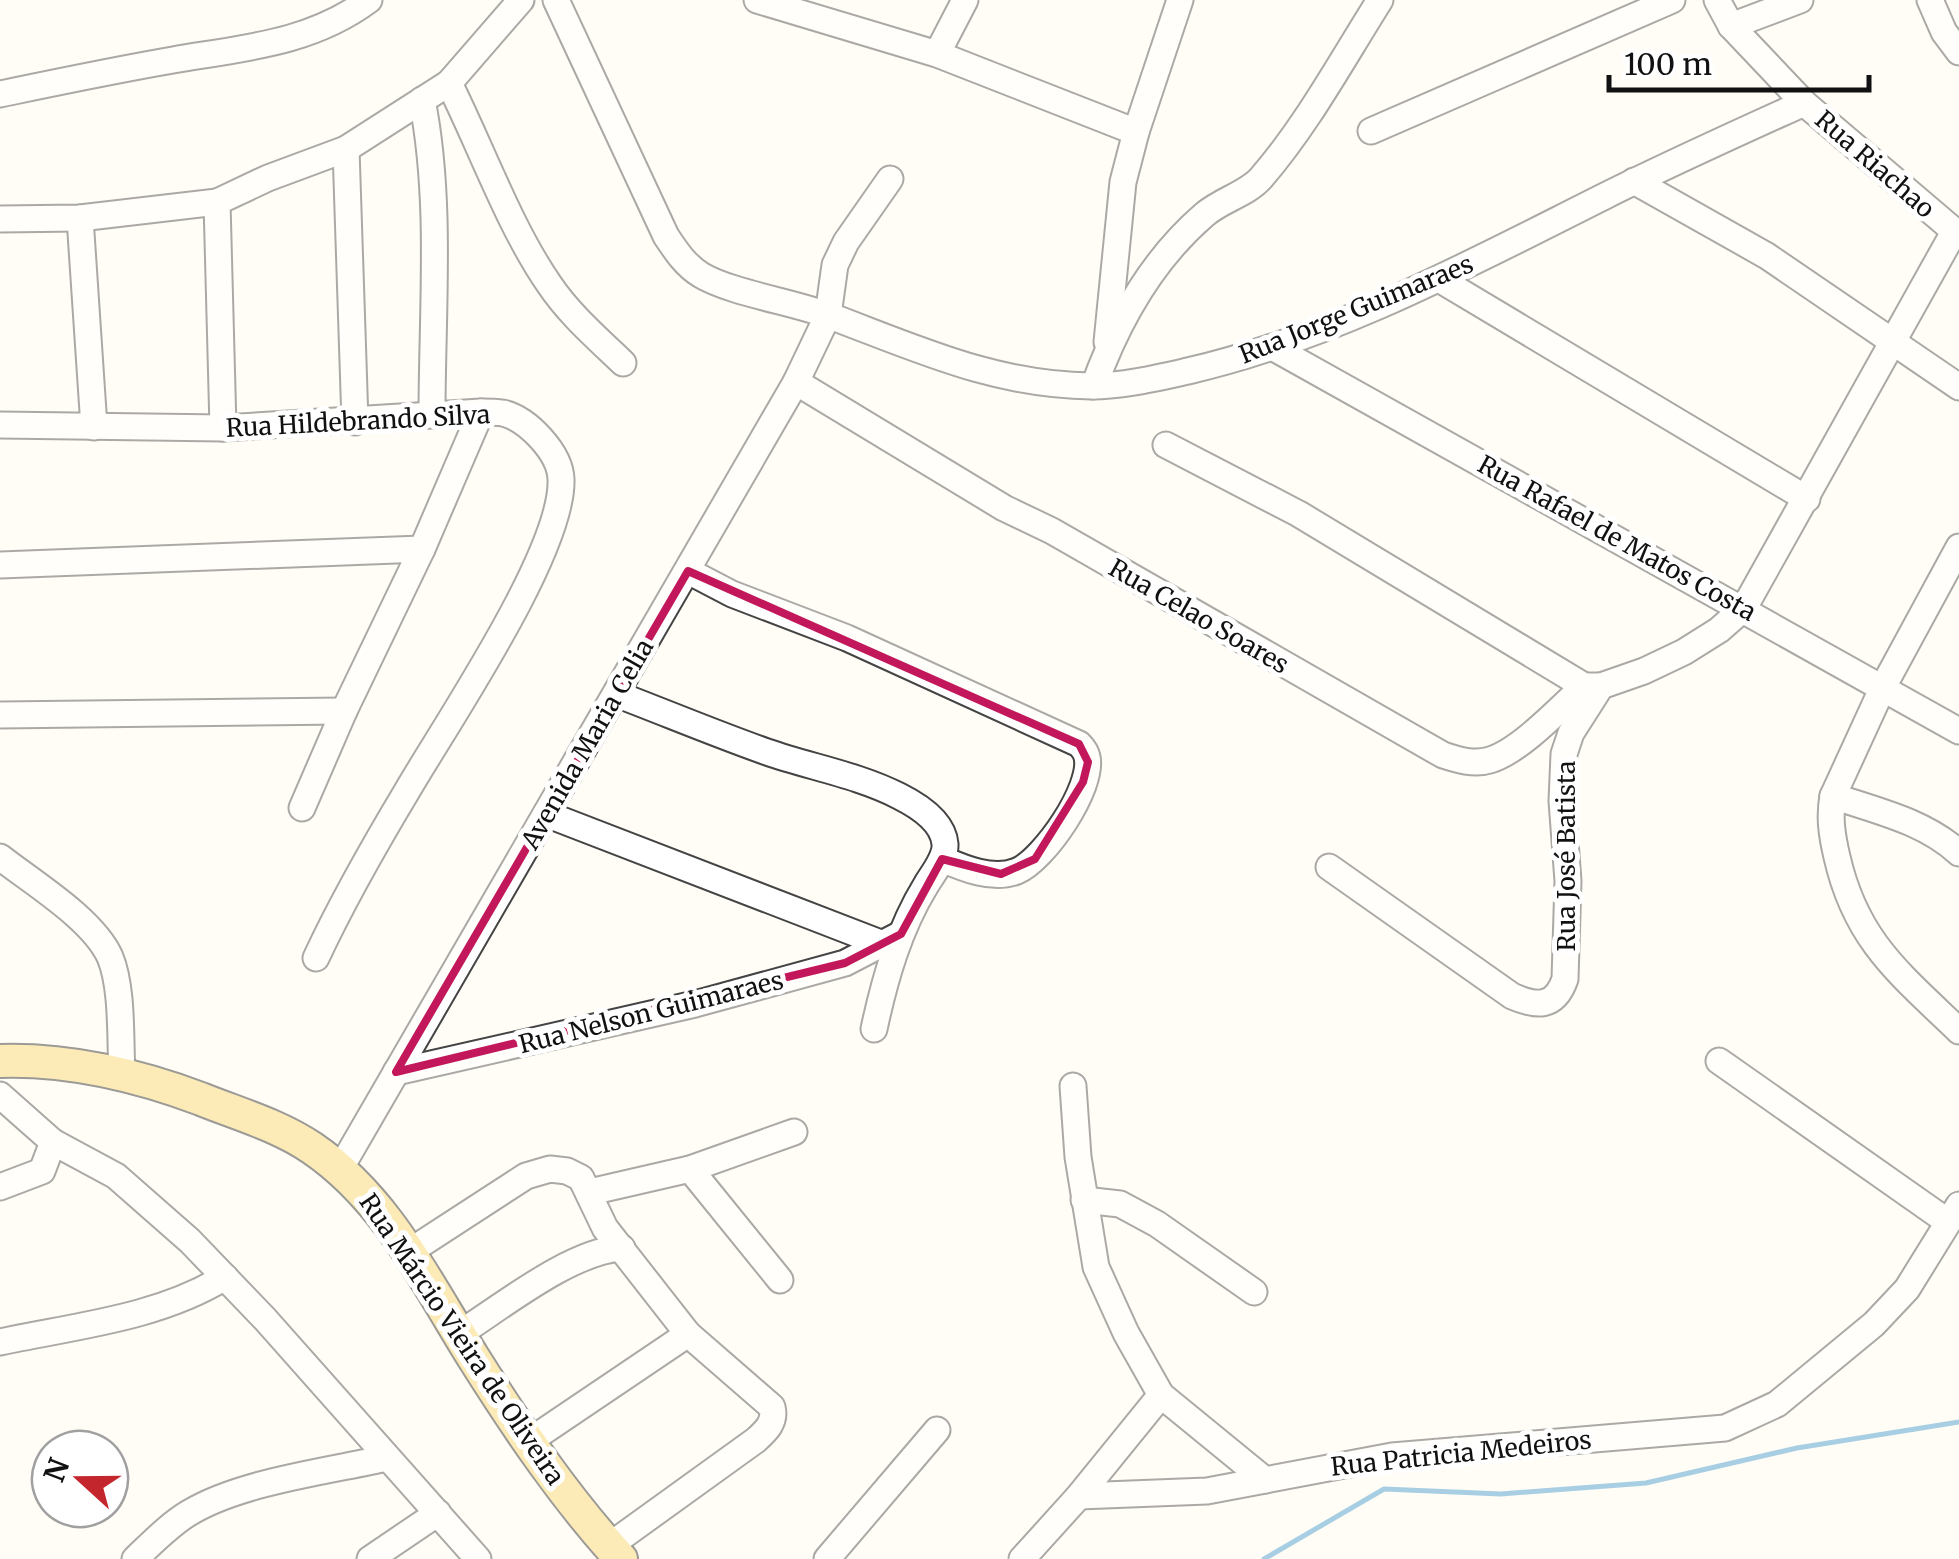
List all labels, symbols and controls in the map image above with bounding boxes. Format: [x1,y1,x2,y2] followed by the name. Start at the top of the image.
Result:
[1609,30,1869,92] scale bar
[1624,45,1712,83] text: 100 m
[1809,103,1941,225] street label: Rua Riachao
[1234,247,1478,371] street label: Rua Jorge Guimaraes
[225,398,491,444] street label: Rua Hildebrando Silva
[1472,448,1762,628] street label: Rua Rafael de Matos Costa
[1103,552,1295,680] street label: Rua Celao Soares
[513,633,660,856] street label: Avenida Maria Celia
[1550,761,1582,951] street label: Rua José Batista
[516,964,786,1060] street label: Rua Nelson Guimaraes
[352,1187,572,1491] street label: Rua Márcio Vieira de Oliveira
[1329,1423,1593,1483] street label: Rua Patricia Medeiros
[30,1429,130,1529] north arrow
[36,1453,77,1487] text: N

